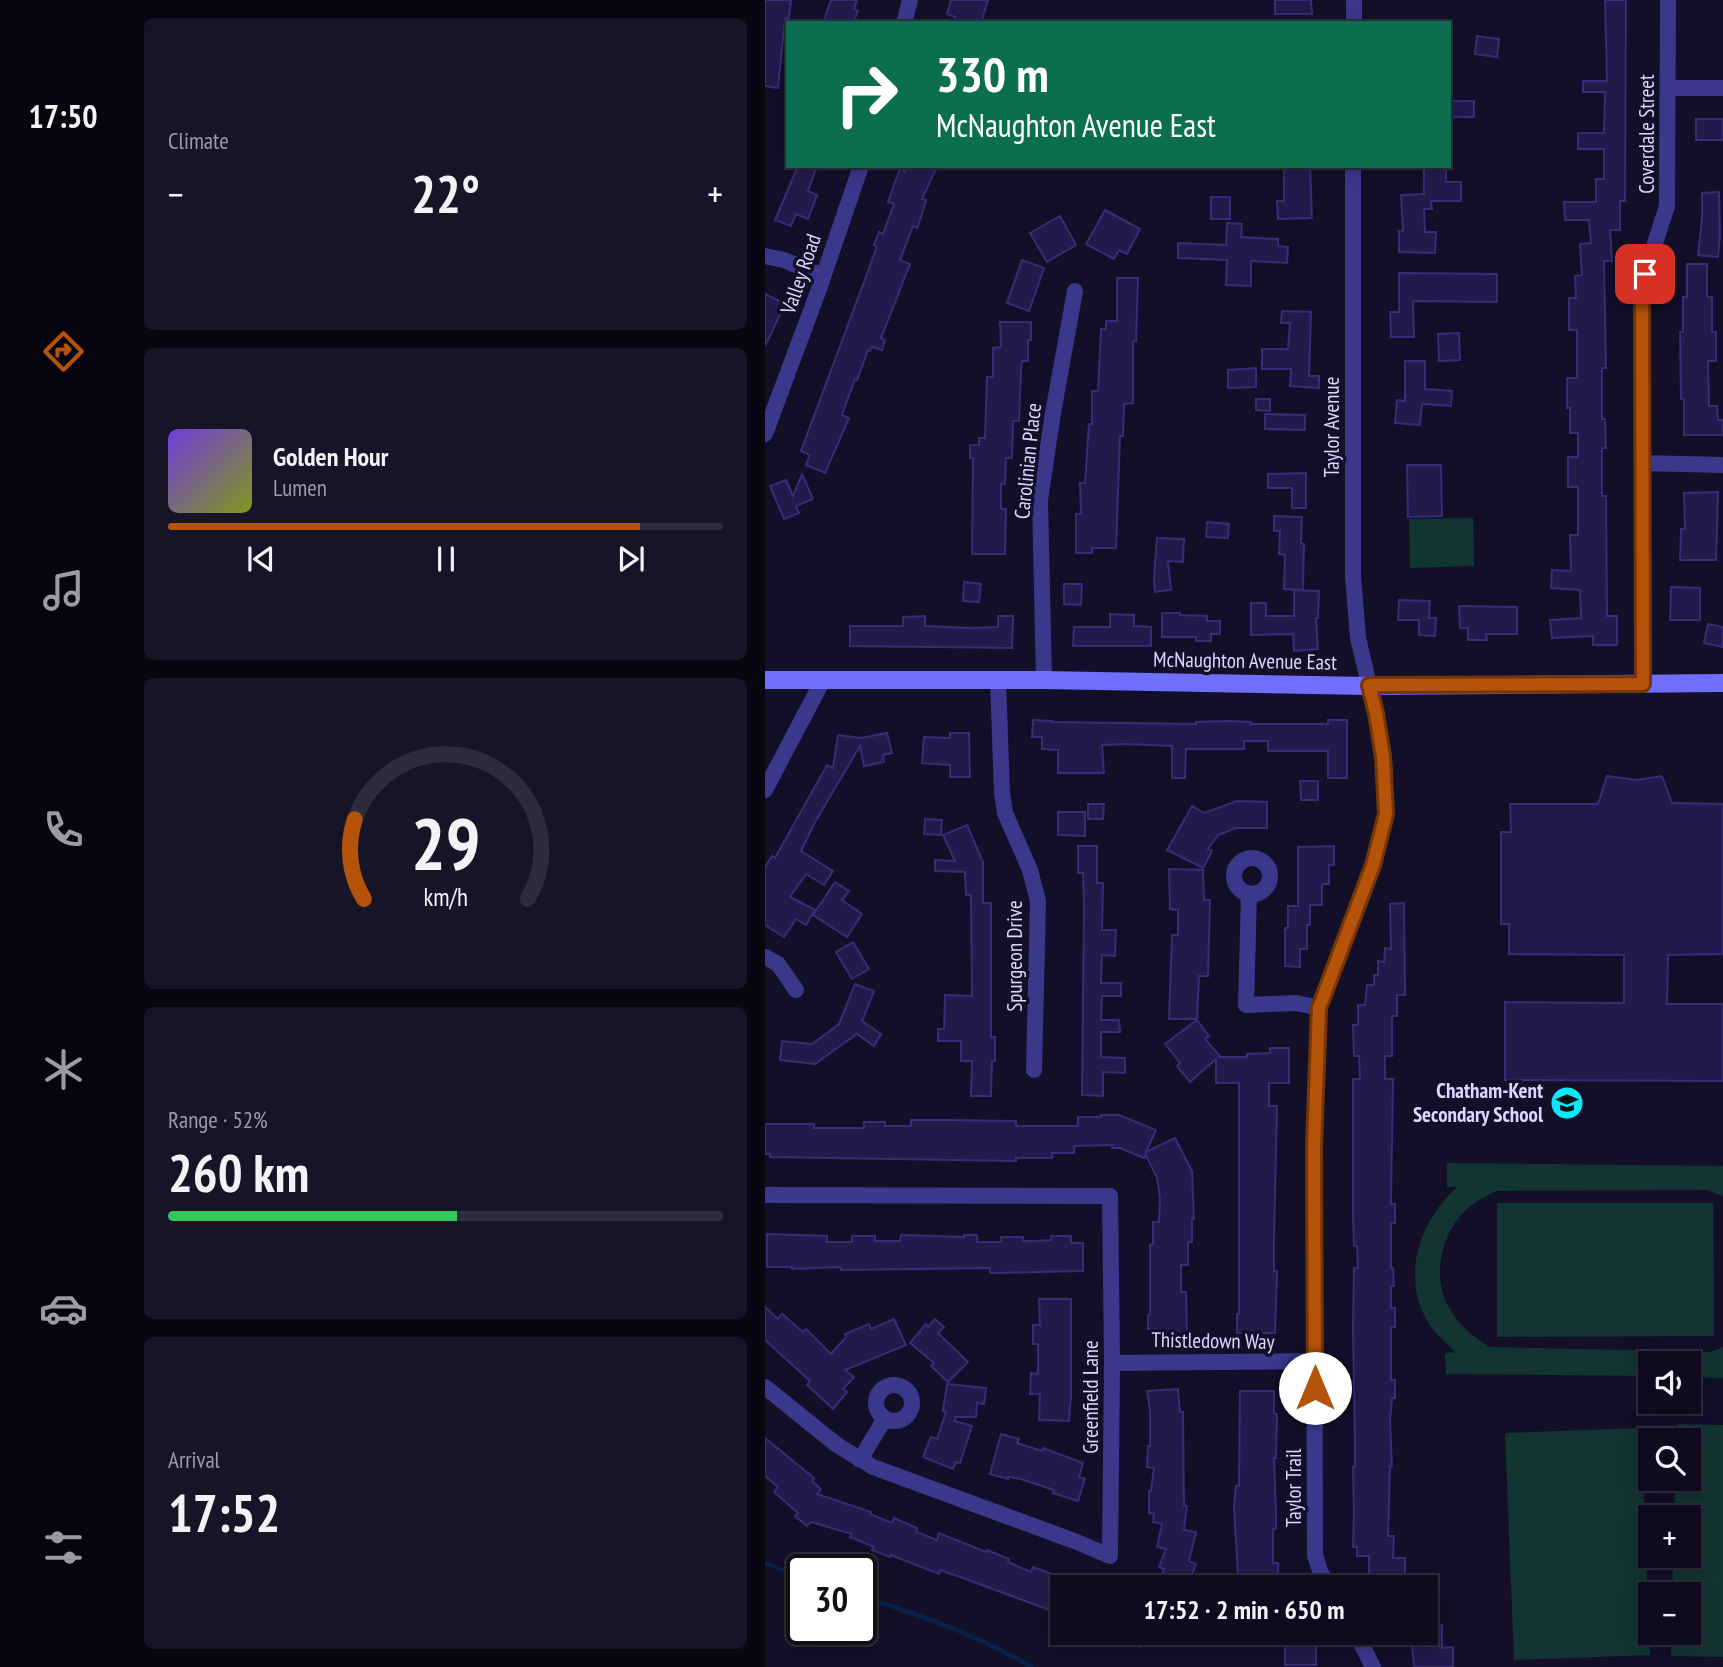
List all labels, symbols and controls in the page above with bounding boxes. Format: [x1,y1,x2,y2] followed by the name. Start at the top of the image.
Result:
[936,42,1049,106] text: 330 m
[821,49,912,140] icon: right
[1633,74,1660,194] street label: Coverdale Street
[28,95,98,137] text: 17:50
[936,104,1216,146] text: McNaughton Avenue East
[168,126,229,155] text: Climate
[411,160,480,227] text: 22°
[168,169,184,218] text: −
[707,169,723,218] text: +
[774,230,827,318] street label: Valley Road
[1615,244,1675,304] pin
[1626,255,1664,293] icon: arrive
[39,327,88,376] icon: directions
[1318,377,1345,477] street label: Taylor Avenue
[1008,402,1047,520] street label: Carolinian Place
[273,440,388,473] text: Golden Hour
[273,473,327,502] text: Lumen
[242,540,280,578] icon: previous
[427,540,465,578] icon: pause
[612,540,650,578] icon: next
[39,566,88,615] icon: music
[1153,645,1337,676] street label: McNaughton Avenue East
[411,796,480,890] text: 29
[39,805,88,854] icon: phone
[423,881,468,913] text: km/h
[1001,900,1028,1012] street label: Spurgeon Drive
[39,1045,88,1094] icon: climate
[1413,1077,1544,1128] place label: Chatham-Kent Secondary School
[1548,1084,1586,1122] school or university icon: Chatham-Kent Secondary School
[168,1105,268,1134] text: Range · 52%
[168,1139,309,1206] text: 260 km
[39,1284,88,1333] icon: car
[1151,1326,1275,1355] street label: Thistledown Way
[1077,1340,1104,1454] street label: Greenfield Lane
[1278,1351,1352,1425] position arrow
[1638,1351,1701,1645] map controls
[1638,1351,1701,1414] button: sound
[1638,1428,1701,1491] button: search
[168,1445,220,1474] text: Arrival
[1280,1449,1307,1527] street label: Taylor Trail
[168,1479,280,1546] text: 17:52
[1638,1505,1701,1568] button: +
[39,1523,88,1572] icon: filters
[786,1554,877,1645] speed limit sign: 30
[1638,1582,1701,1645] button: −
[1144,1593,1344,1626] text: 17:52 · 2 min · 650 m

